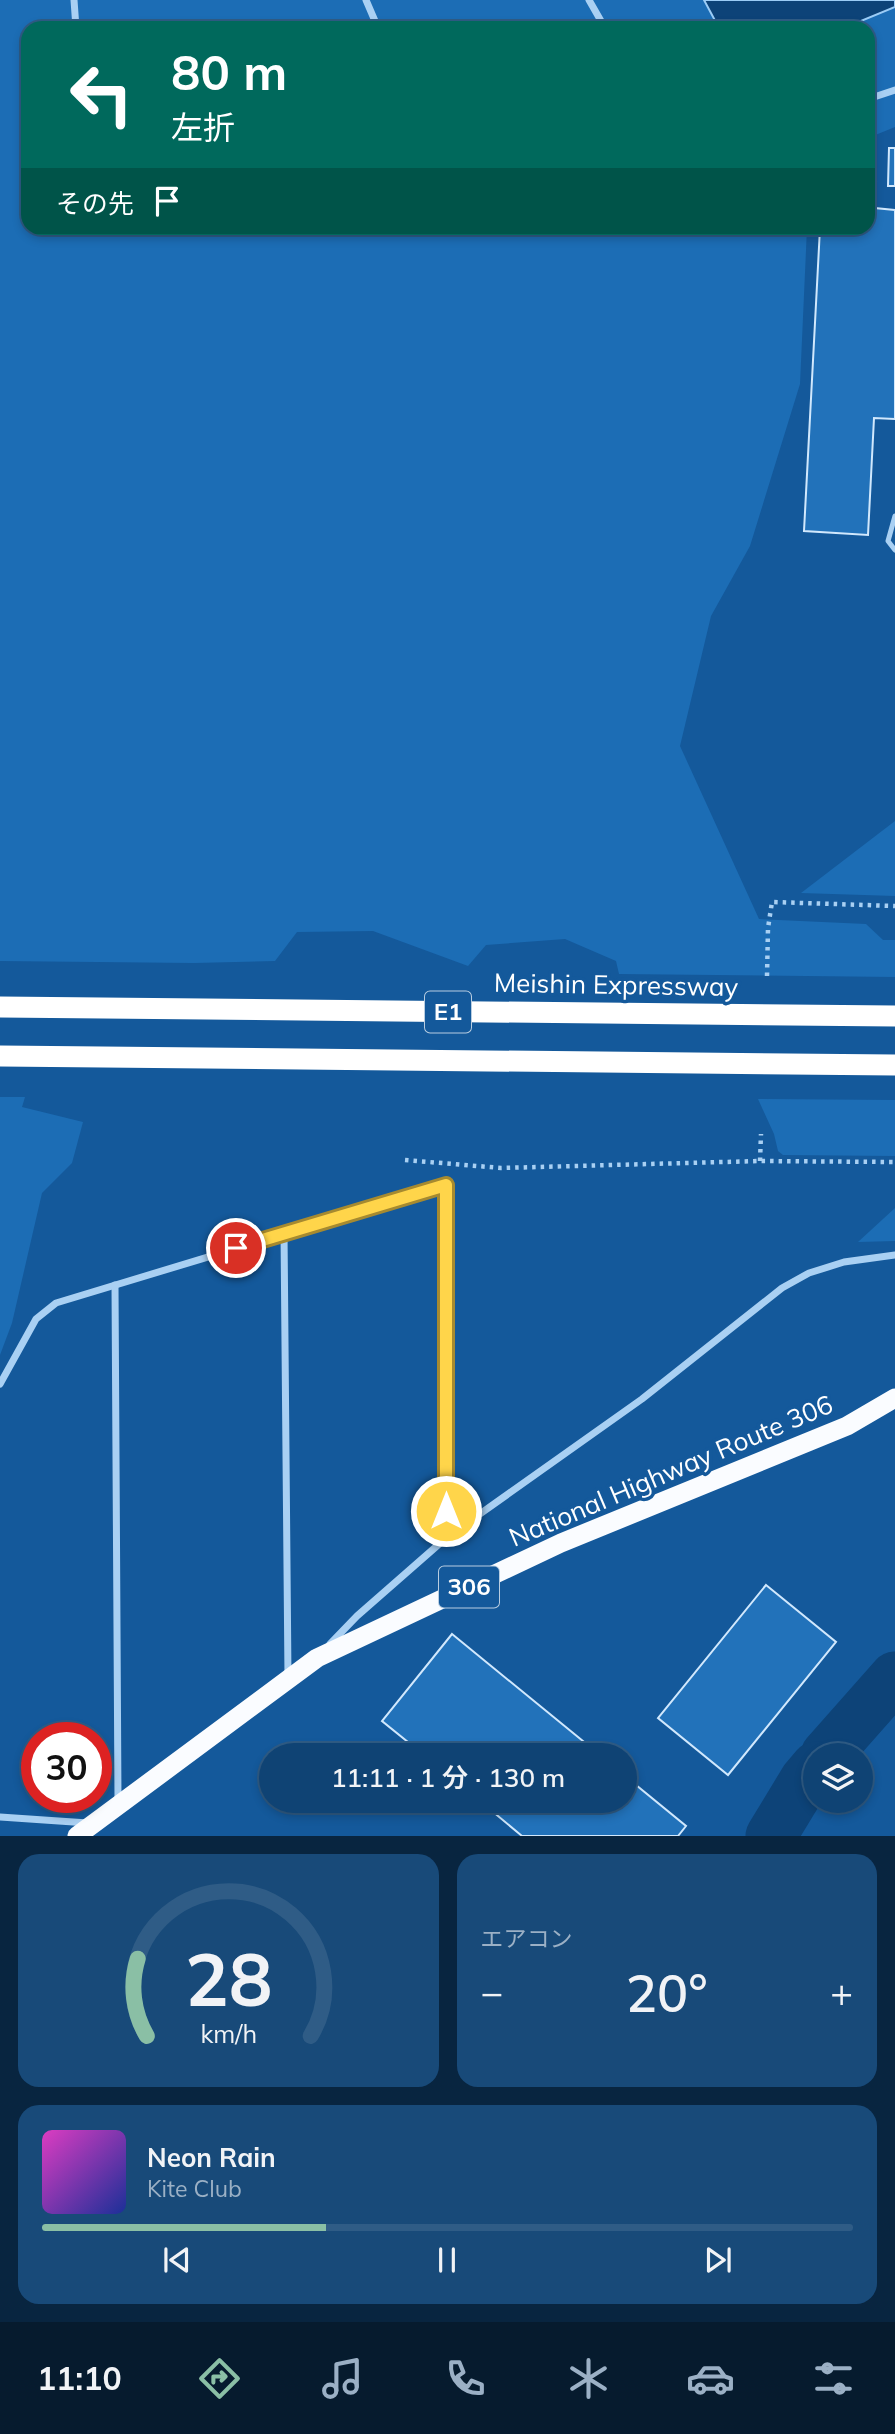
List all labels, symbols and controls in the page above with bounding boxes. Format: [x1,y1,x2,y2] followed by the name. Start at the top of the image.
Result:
[171,41,287,102] text: 80 m
[56,49,147,140] icon: left
[171,107,235,147] text: 左折
[148,182,186,220] icon: arrive
[56,187,134,220] text: その先
[494,966,739,1003] street label: Meishin Expressway
[425,992,471,1032] road number: E1
[206,1218,266,1278] pin
[217,1229,255,1267] icon: arrive
[504,1387,838,1554] street label: National Highway Route 306
[409,1474,483,1548] position arrow
[439,1567,499,1608] road number: 306
[21,1722,112,1813] speed limit sign: 30
[803,1743,873,1813] map controls
[803,1743,873,1813] button: layers
[331,1761,565,1794] text: 11:11 · 1 分 · 130 m
[481,1924,573,1953] text: エアコン
[185,1934,272,2025] text: 28
[626,1960,708,2025] text: 20°
[481,1968,503,2016] text: −
[830,1968,853,2016] text: +
[200,2018,257,2049] text: km/h
[147,2141,276,2174] text: Neon Rain
[147,2174,242,2203] text: Kite Club
[158,2241,196,2279] icon: previous
[428,2241,466,2279] icon: pause
[699,2241,737,2279] icon: next
[195,2354,244,2403] icon: directions
[318,2354,367,2403] icon: music
[441,2354,490,2403] icon: phone
[564,2354,613,2403] icon: climate
[686,2354,735,2403] icon: car
[809,2354,858,2403] icon: filters
[37,2358,122,2398] text: 11:10

